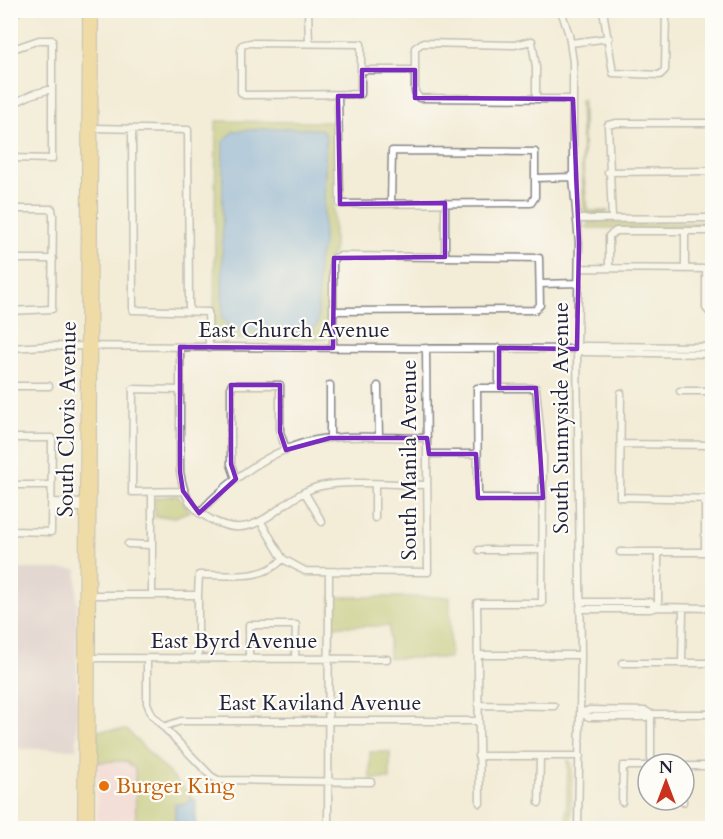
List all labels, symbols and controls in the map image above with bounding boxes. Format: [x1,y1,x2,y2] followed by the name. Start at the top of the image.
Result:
[546,302,576,534] street label: South Sunnyside Avenue
[198,315,390,345] street label: East Church Avenue
[50,321,84,517] street label: South Clovis Avenue
[394,359,424,561] street label: South Manila Avenue
[151,626,317,656] street label: East Byrd Avenue
[218,688,422,718] street label: East Kaviland Avenue
[636,752,696,812] north arrow
[659,757,673,779] text: N
[116,771,235,801] place label: Burger King
[97,779,111,793] marker: Burger King

